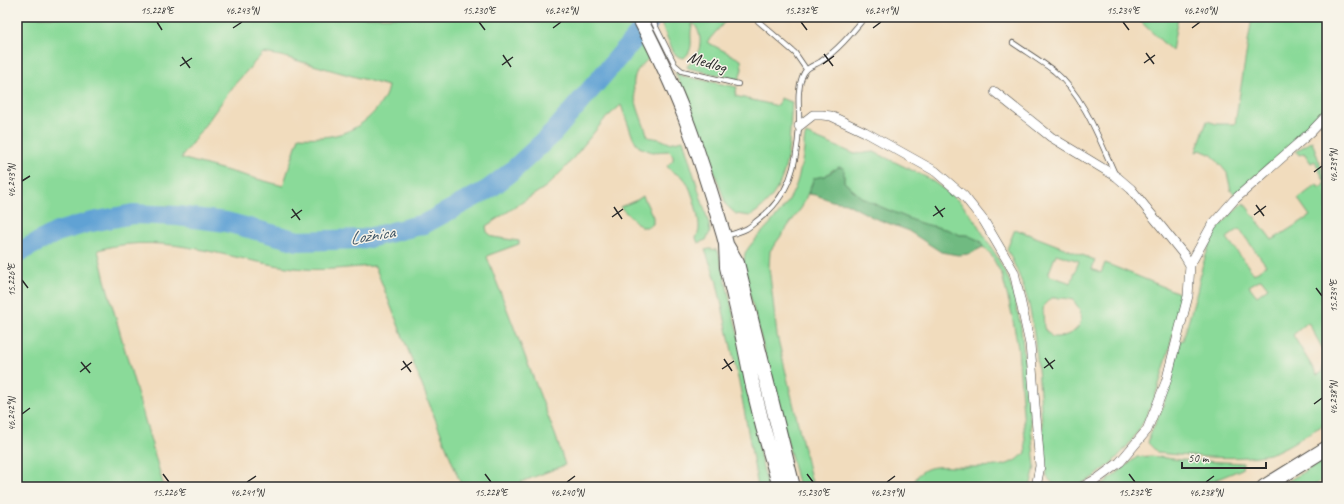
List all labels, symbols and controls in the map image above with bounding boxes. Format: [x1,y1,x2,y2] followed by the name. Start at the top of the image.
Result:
[141,4,175,17] text: 15.228°E
[225,4,261,17] text: 46.243°N
[463,4,497,17] text: 15.230°E
[544,4,580,17] text: 46.242°N
[785,4,819,17] text: 15.232°E
[864,4,900,17] text: 46.241°N
[1107,4,1141,17] text: 15.234°E
[1183,4,1219,17] text: 46.240°N
[685,46,730,78] street label: Medlog
[1327,147,1340,183] text: 46.239°N
[5,162,18,198] text: 46.243°N
[348,220,398,249] water label: Ložnica
[5,262,18,296] text: 15.226°E
[1327,278,1340,312] text: 15.234°E
[1327,379,1340,415] text: 46.238°N
[5,395,18,431] text: 46.242°N
[1182,444,1266,470] scale bar
[1188,450,1210,466] text: 50 m
[153,486,187,499] text: 15.226°E
[230,486,266,499] text: 46.241°N
[475,486,509,499] text: 15.228°E
[550,486,586,499] text: 46.240°N
[797,486,831,499] text: 15.230°E
[870,486,906,499] text: 46.239°N
[1119,486,1153,499] text: 15.232°E
[1189,486,1225,499] text: 46.238°N

